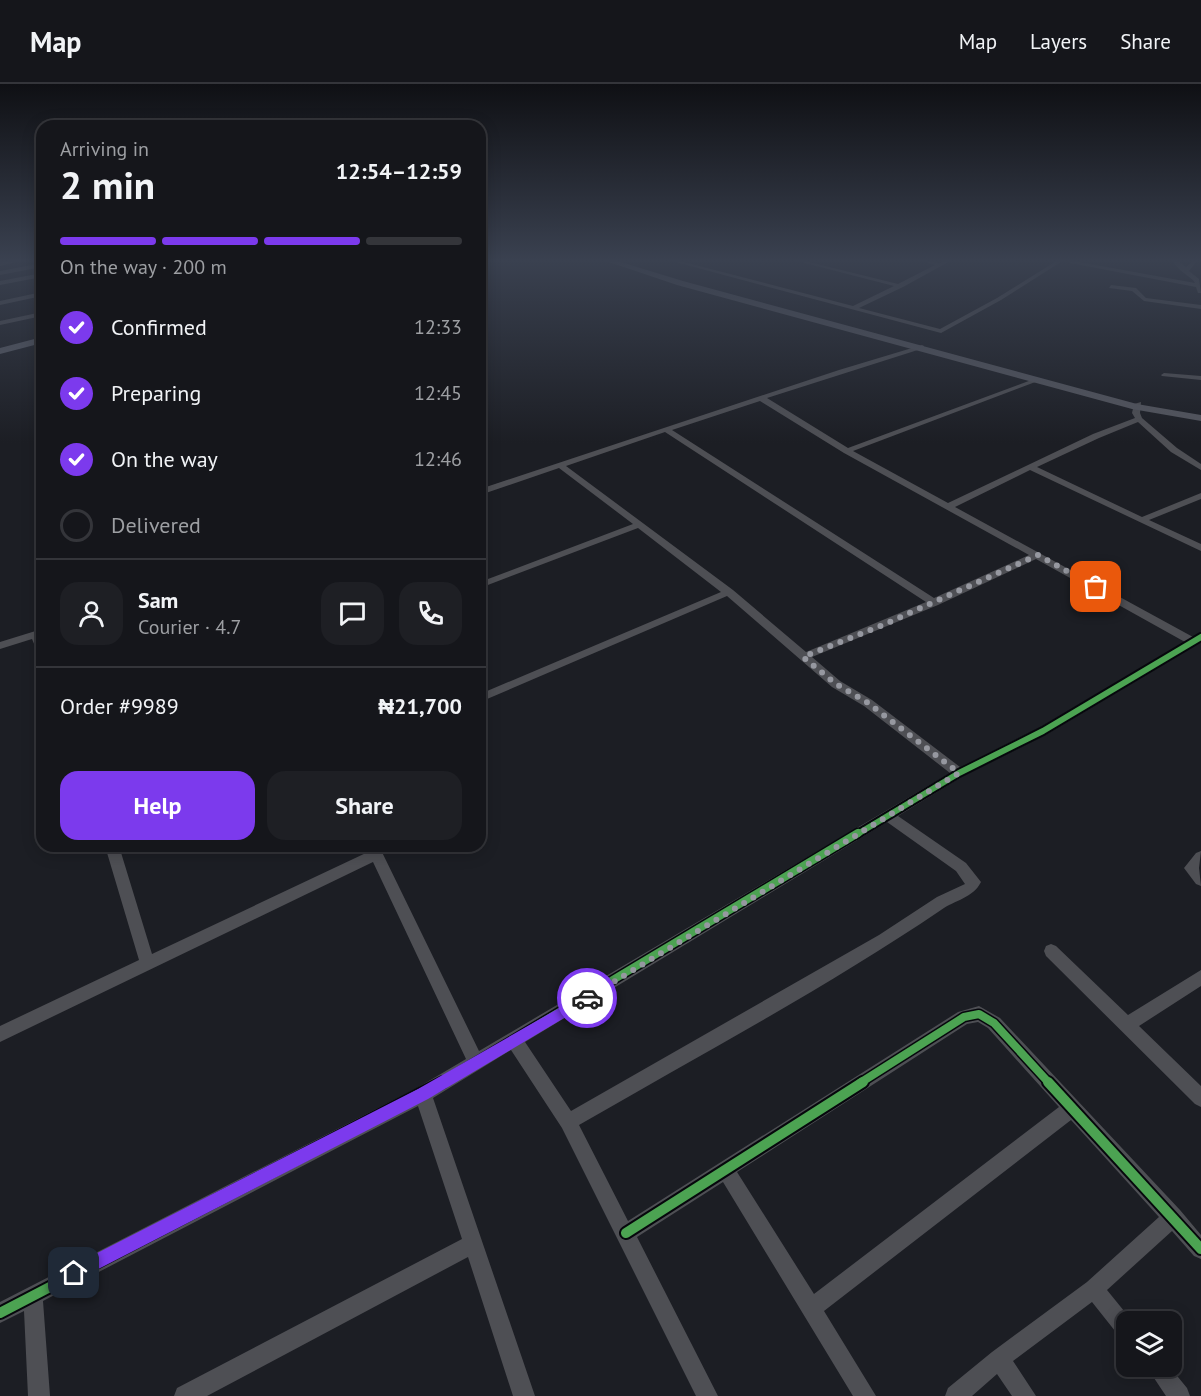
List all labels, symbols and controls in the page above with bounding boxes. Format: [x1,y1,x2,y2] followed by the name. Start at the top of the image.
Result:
[30,23,81,60] text: Map
[959,28,997,55] text: Map
[1030,28,1087,55] text: Layers
[1120,28,1171,55] text: Share
[60,136,149,162] text: Arriving in
[336,157,462,185] text: 12:54–12:59
[60,159,155,210] text: 2 min
[60,254,227,280] text: On the way · 200 m
[60,311,93,344] icon: check
[111,313,207,341] text: Confirmed
[414,314,462,340] text: 12:33
[60,377,93,410] icon: check
[111,379,201,407] text: Preparing
[414,380,462,406] text: 12:45
[60,443,93,476] icon: check
[111,445,218,473] text: On the way
[414,446,462,472] text: 12:46
[111,511,201,539] text: Delivered
[1070,561,1121,612] pin
[1079,570,1112,603] icon: bag
[60,582,123,645] button: person
[321,582,384,645] button: chat
[399,582,462,645] button: phone
[138,586,178,614] text: Sam
[138,614,241,640] text: Courier · 4.7
[60,692,179,720] text: Order #9989
[378,692,462,720] text: ₦21,700
[60,771,255,840] button: Help
[267,771,462,840] button: Share
[557,968,617,1028] courier
[571,982,604,1015] icon: car
[48,1247,99,1298] pin
[57,1256,90,1289] icon: home
[1116,1311,1182,1377] map controls
[1116,1311,1182,1377] button: layers

